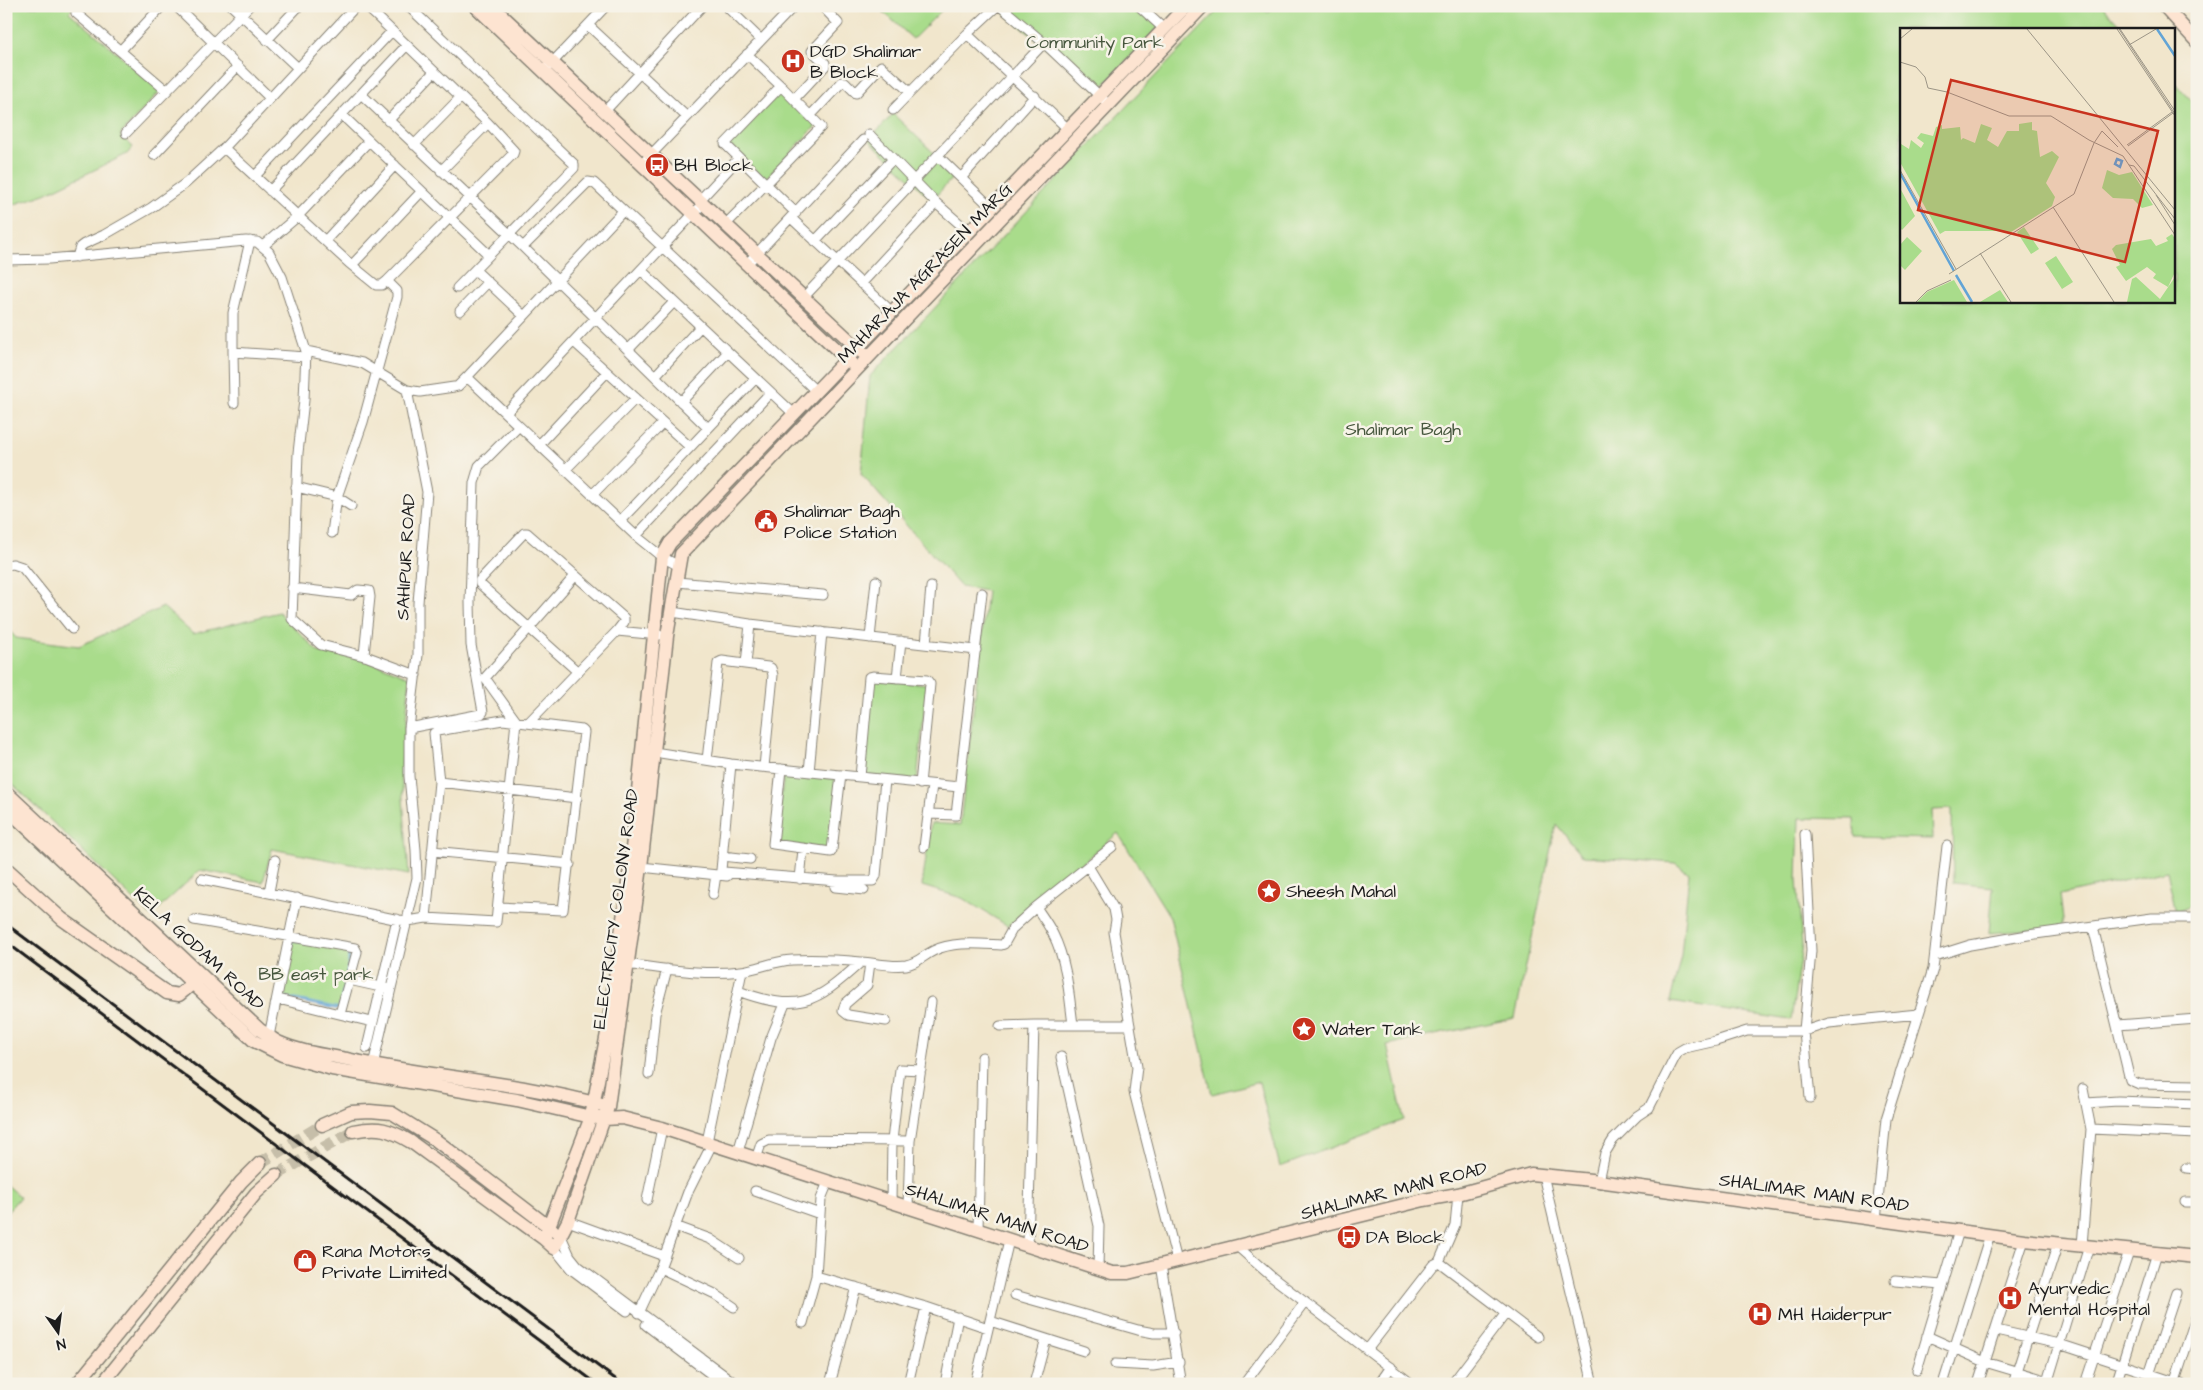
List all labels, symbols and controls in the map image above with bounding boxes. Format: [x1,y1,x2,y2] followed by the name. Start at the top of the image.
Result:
[1900,28,2176,302] inset map
[1026,30,1164,56] park label: Community Park
[810,39,921,85] place label: DGD Shalimar B Block
[780,48,806,74] hospital icon: DGD Shalimar B Block
[644,152,670,178] bus stop icon: BH Block
[674,153,753,178] place label: BH Block
[832,177,1019,369] street label: MAHARAJA AGRASEN MARG
[1345,417,1461,443] park label: Shalimar Bagh
[390,493,422,621] street label: SAHIPUR ROAD
[784,499,900,545] place label: Shalimar Bagh Police Station
[753,508,779,534] public building icon: Shalimar Bagh Police Station
[587,787,645,1031] street label: ELECTRICITY COLONY ROAD
[1256,878,1282,904] place icon: Sheesh Mahal
[1286,879,1396,904] place label: Sheesh Mahal
[128,882,270,1017] street label: KELA GODAM ROAD
[258,962,374,987] park label: BB east park
[1291,1016,1317,1042] place icon: Water Tank
[1322,1017,1423,1042] place label: Water Tank
[1298,1156,1490,1226] street label: SHALIMAR MAIN ROAD
[1718,1167,1911,1219] street label: SHALIMAR MAIN ROAD
[902,1177,1092,1260] street label: SHALIMAR MAIN ROAD
[1336,1224,1362,1250] bus stop icon: DA Block
[1366,1225,1445,1250] place label: DA Block
[322,1239,447,1285] place label: Rana Motors Private Limited
[292,1248,318,1274] shop icon: Rana Motors Private Limited
[2028,1276,2150,1322] place label: Ayurvedic Mental Hospital
[1997,1285,2023,1311] hospital icon: Ayurvedic Mental Hospital
[1747,1301,1773,1327] hospital icon: MH Haiderpur
[1778,1302,1892,1327] place label: MH Haiderpur
[32,1308,82,1358] north arrow
[54,1333,68,1354] text: N

